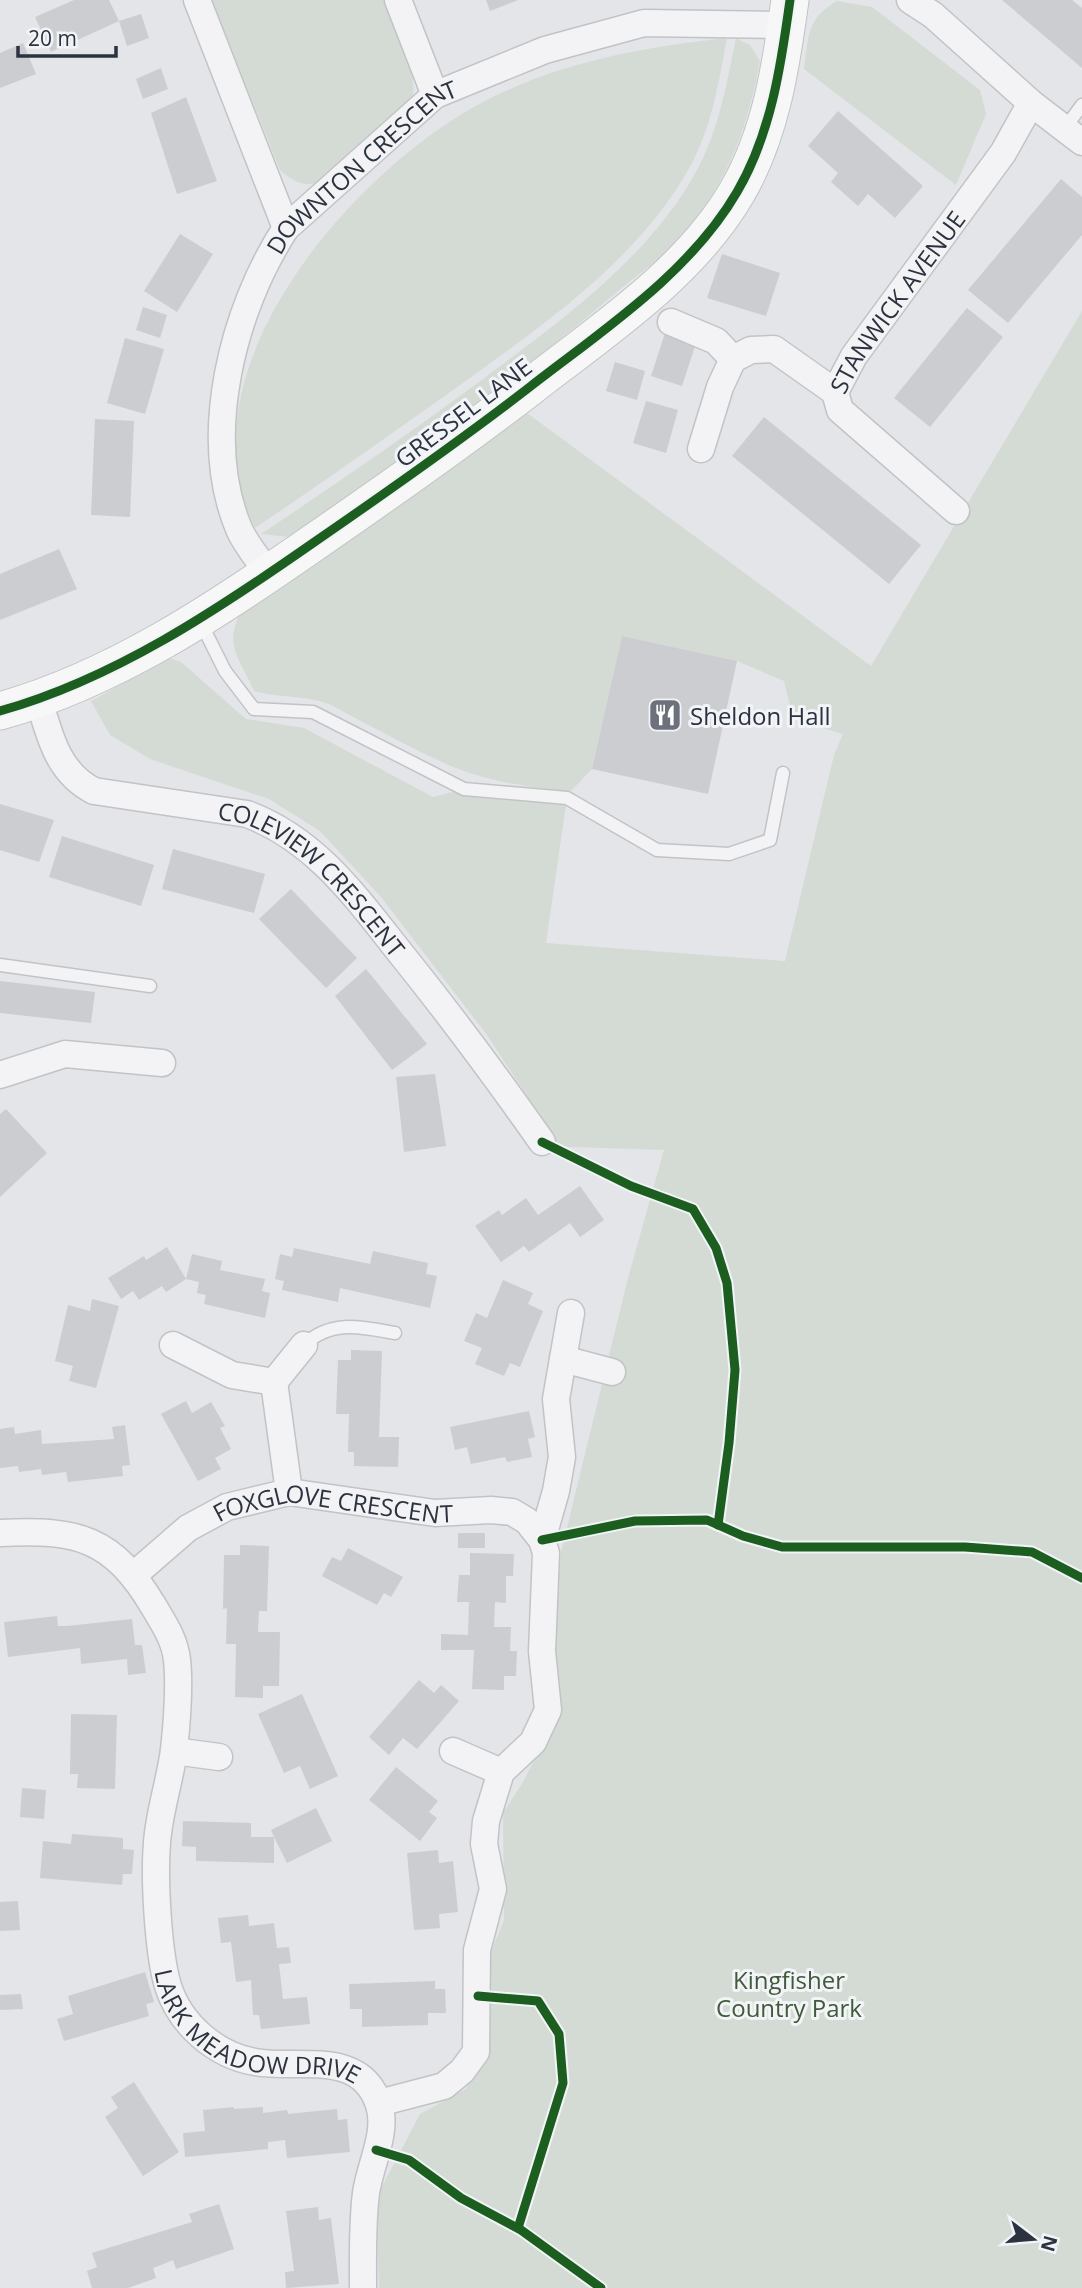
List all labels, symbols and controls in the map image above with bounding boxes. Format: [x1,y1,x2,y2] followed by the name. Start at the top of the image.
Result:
[18,14,116,58] scale bar
[28,24,77,52] text: 20 m
[258,71,461,260] street label: DOWNTON CRESCENT
[821,204,972,399] street label: STANWICK AVENUE
[388,350,538,474] street label: GRESSEL LANE
[646,696,684,734] restaurant icon: Sheldon Hall
[690,699,831,732] place label: Sheldon Hall
[216,793,413,963] street label: COLEVIEW CRESCENT
[207,1475,454,1530] street label: FOXGLOVE CRESCENT
[716,1963,862,2024] park label: Kingfisher Country Park
[148,1966,367,2090] street label: LARK MEADOW DRIVE
[998,2204,1068,2274] north arrow
[1035,2233,1064,2255] text: N

